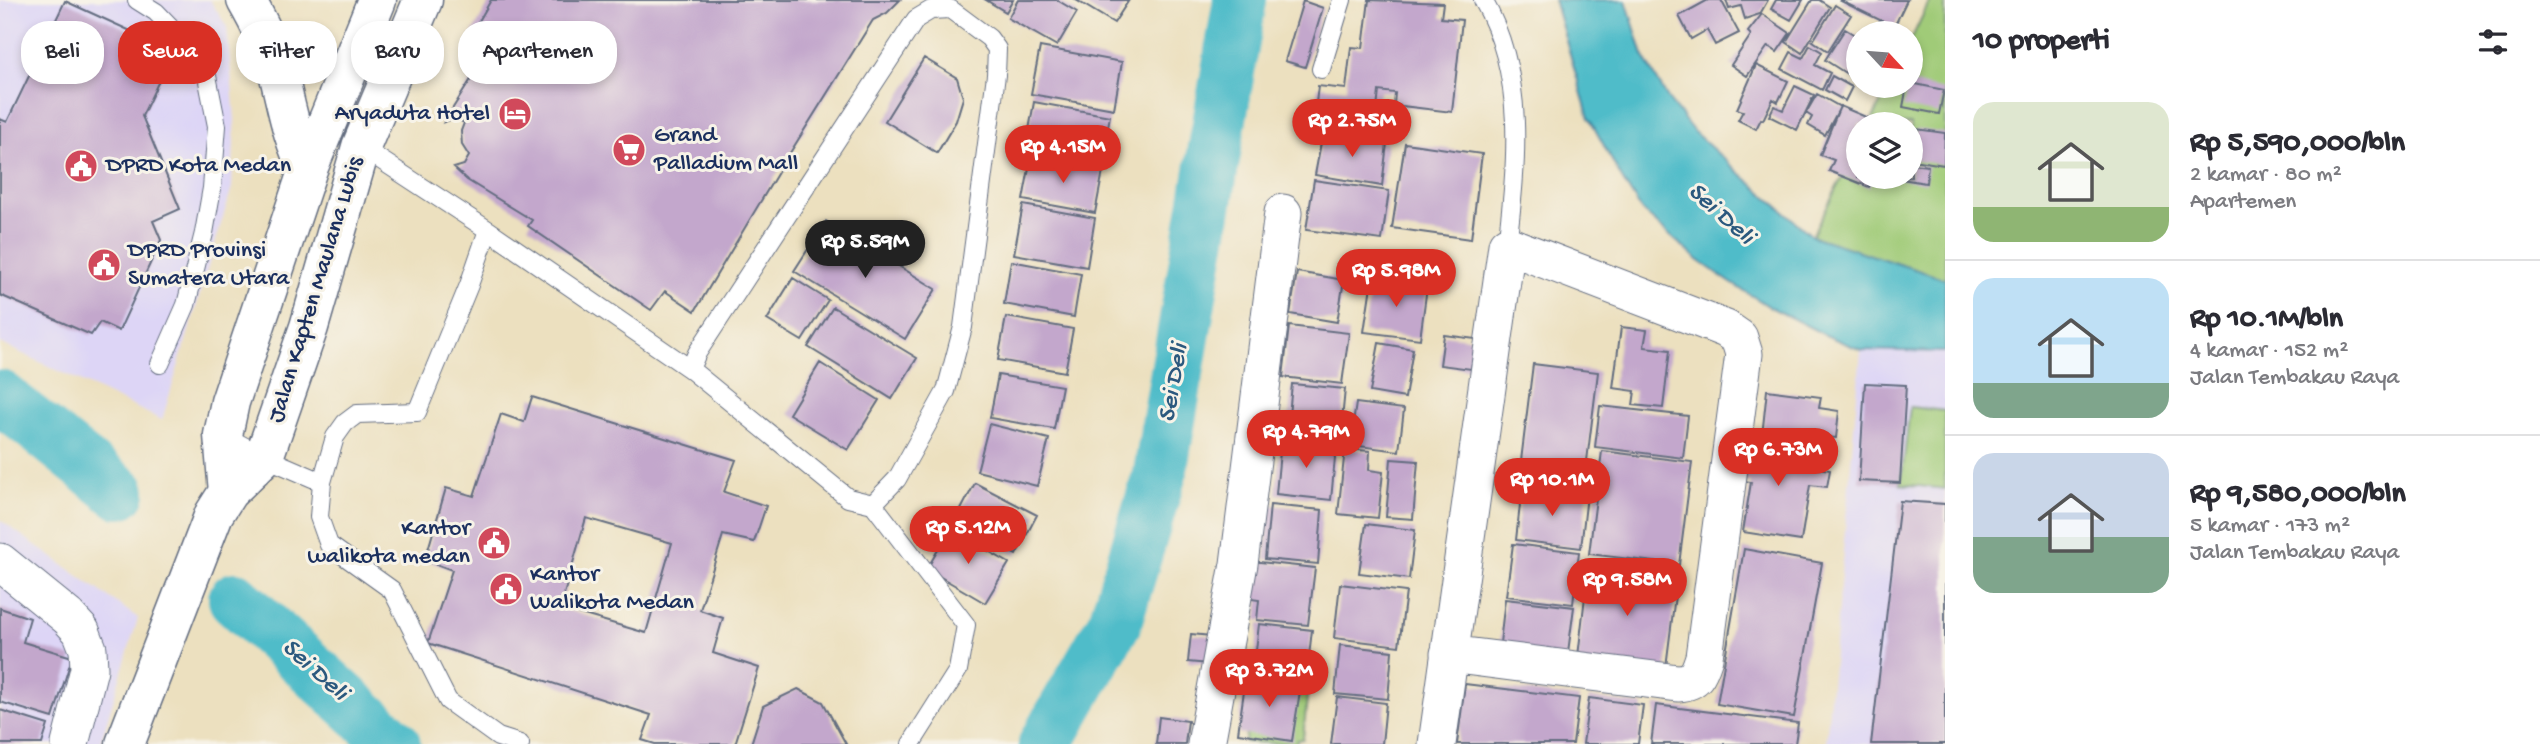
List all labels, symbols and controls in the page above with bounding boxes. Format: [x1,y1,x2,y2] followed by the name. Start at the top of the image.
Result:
[21,21,104,84] chip: Beli
[118,21,222,84] chip: Sewa
[236,21,337,84] chip: Filter
[351,21,444,84] chip: Baru
[458,21,617,84] chip: Apartemen
[1846,21,1923,98] north arrow
[1846,21,1923,189] map controls
[2474,23,2512,61] icon: filters
[1973,25,2110,60] text: 10 properti
[496,95,534,133] hotel icon: Aryaduta Hotel
[334,100,490,129] place label: Aryaduta Hotel
[1280,100,1424,159] pin: Rp 2.75M
[1308,108,1396,135] text: Rp 2.75M
[1846,112,1923,189] button: layers
[653,122,798,179] place label: Grand Palladium Mall
[991,125,1135,185] pin: Rp 4.15M
[2190,127,2405,162] text: Rp 5,590,000/bln
[2029,130,2113,214] icon: home
[610,131,648,169] supermarket icon: Grand Palladium Mall
[1021,134,1105,161] text: Rp 4.15M
[62,147,100,185] public building icon: DPRD Kota Medan
[104,152,292,181] place label: DPRD Kota Medan
[263,152,372,426] street label: Jalan Kapten Maulana Lubis
[2190,162,2342,189] text: 2 kamar · 80 m²
[1680,177,1762,255] water label: Sei Deli
[2190,189,2296,216] text: Apartemen
[793,220,937,280] pin: Rp 5.59M
[821,229,909,256] text: Rp 5.59M
[126,237,290,294] place label: DPRD Provinsi Sumatera Utara
[85,246,123,284] public building icon: DPRD Provinsi Sumatera Utara
[1324,250,1468,309] pin: Rp 5.98M
[1352,258,1440,285] text: Rp 5.98M
[2190,303,2343,338] text: Rp 10.1M/bln
[2029,306,2113,390] icon: home
[1153,338,1198,425] water label: Sei Deli
[2190,338,2348,365] text: 4 kamar · 152 m²
[2190,365,2399,392] text: Jalan Tembakau Raya
[1234,410,1378,470] pin: Rp 4.79M
[1263,419,1349,446] text: Rp 4.79M
[1706,428,1850,488] pin: Rp 6.73M
[1734,437,1822,464] text: Rp 6.73M
[1480,458,1624,518] pin: Rp 10.1M
[1510,467,1594,494] text: Rp 10.1M
[2190,478,2406,513] text: Rp 9,580,000/bln
[2029,481,2113,565] icon: home
[896,506,1040,566] pin: Rp 5.12M
[2190,513,2350,540] text: 5 kamar · 173 m²
[307,515,472,572] place label: Kantor walikota medan
[926,515,1010,542] text: Rp 5.12M
[475,524,513,562] public building icon: Kantor walikota medan
[2190,540,2399,567] text: Jalan Tembakau Raya
[1555,558,1699,618] pin: Rp 9.58M
[530,561,695,618] place label: Kantor Walikota Medan
[1583,567,1671,594] text: Rp 9.58M
[487,570,525,608] public building icon: Kantor Walikota Medan
[274,633,356,711] water label: Sei Deli
[1197,650,1341,709] pin: Rp 3.72M
[1225,658,1313,685] text: Rp 3.72M

